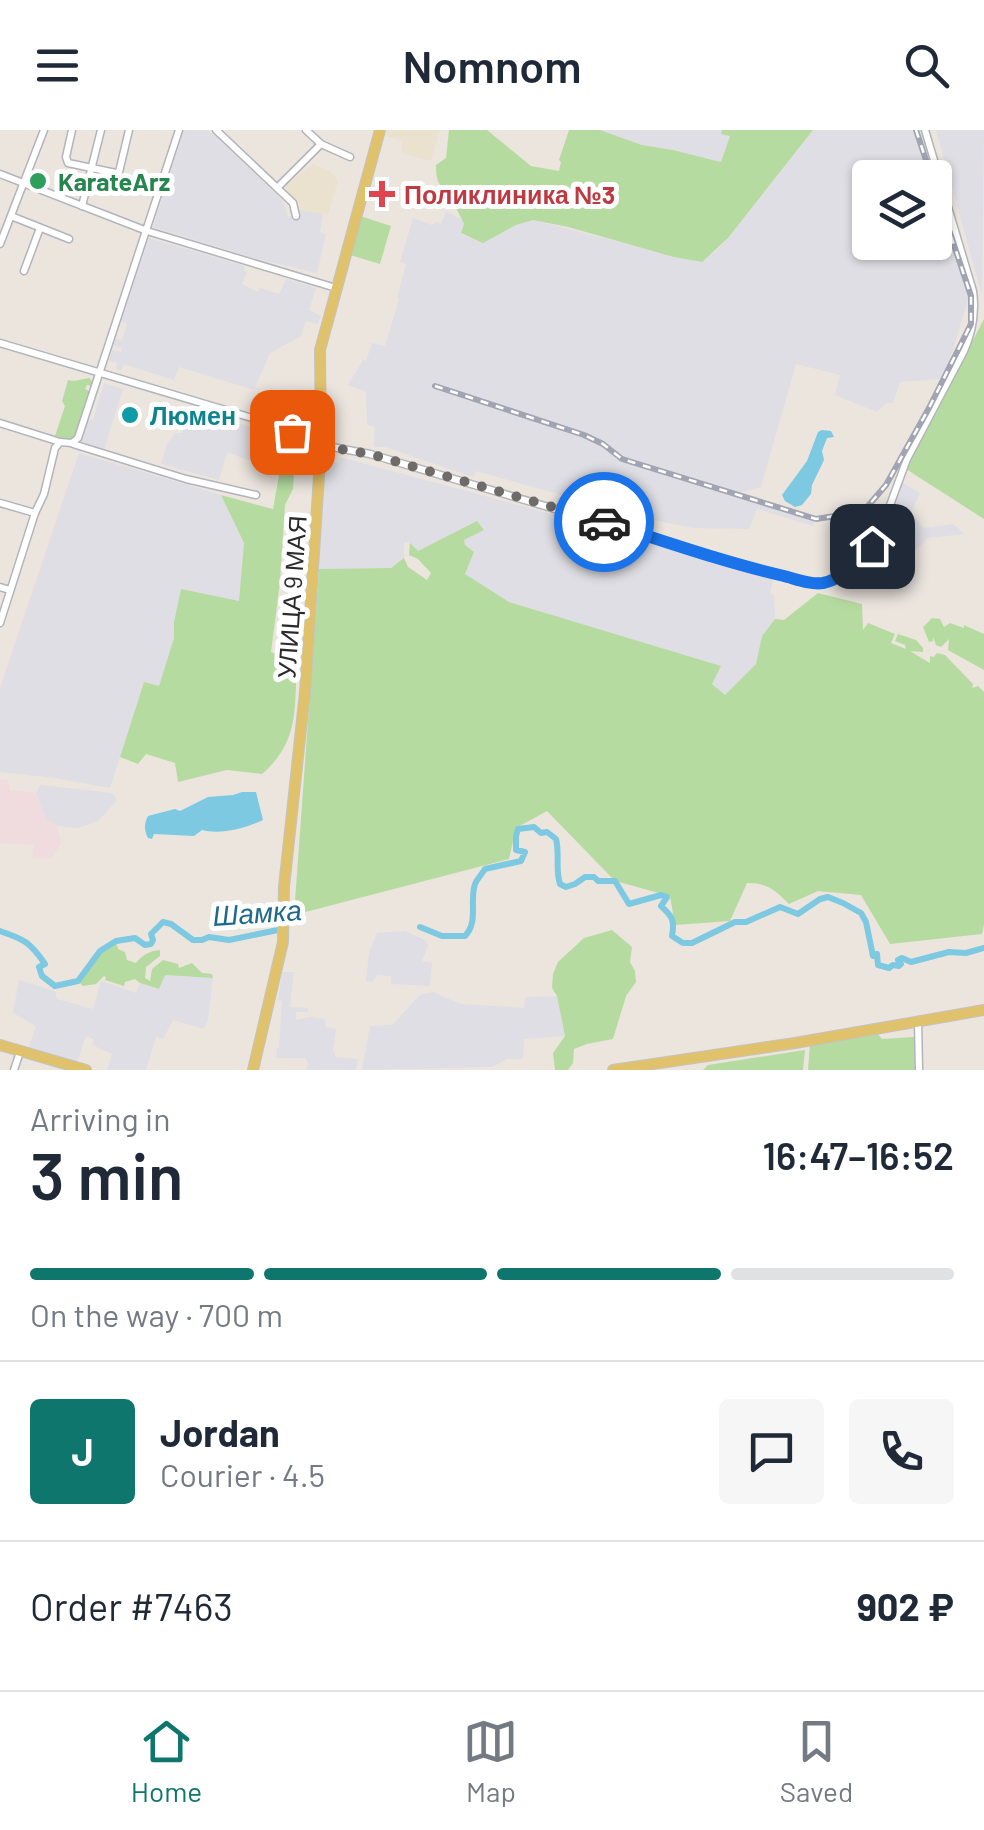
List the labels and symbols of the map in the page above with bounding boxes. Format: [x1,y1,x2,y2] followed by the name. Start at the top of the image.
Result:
[58,166,170,196] place label: KarateArz
[27,170,49,192] marker: KarateArz
[404,179,615,209] place label: Поликлиника №3
[369,181,395,207] marker: Поликлиника №3
[250,390,335,475] pin
[150,400,236,430] place label: Люмен
[119,404,141,426] marker: Люмен
[554,472,654,572] courier
[830,504,915,589] pin
[270,515,312,679] street label: УЛИЦА 9 МАЯ
[211,892,303,932] water label: Шамка

